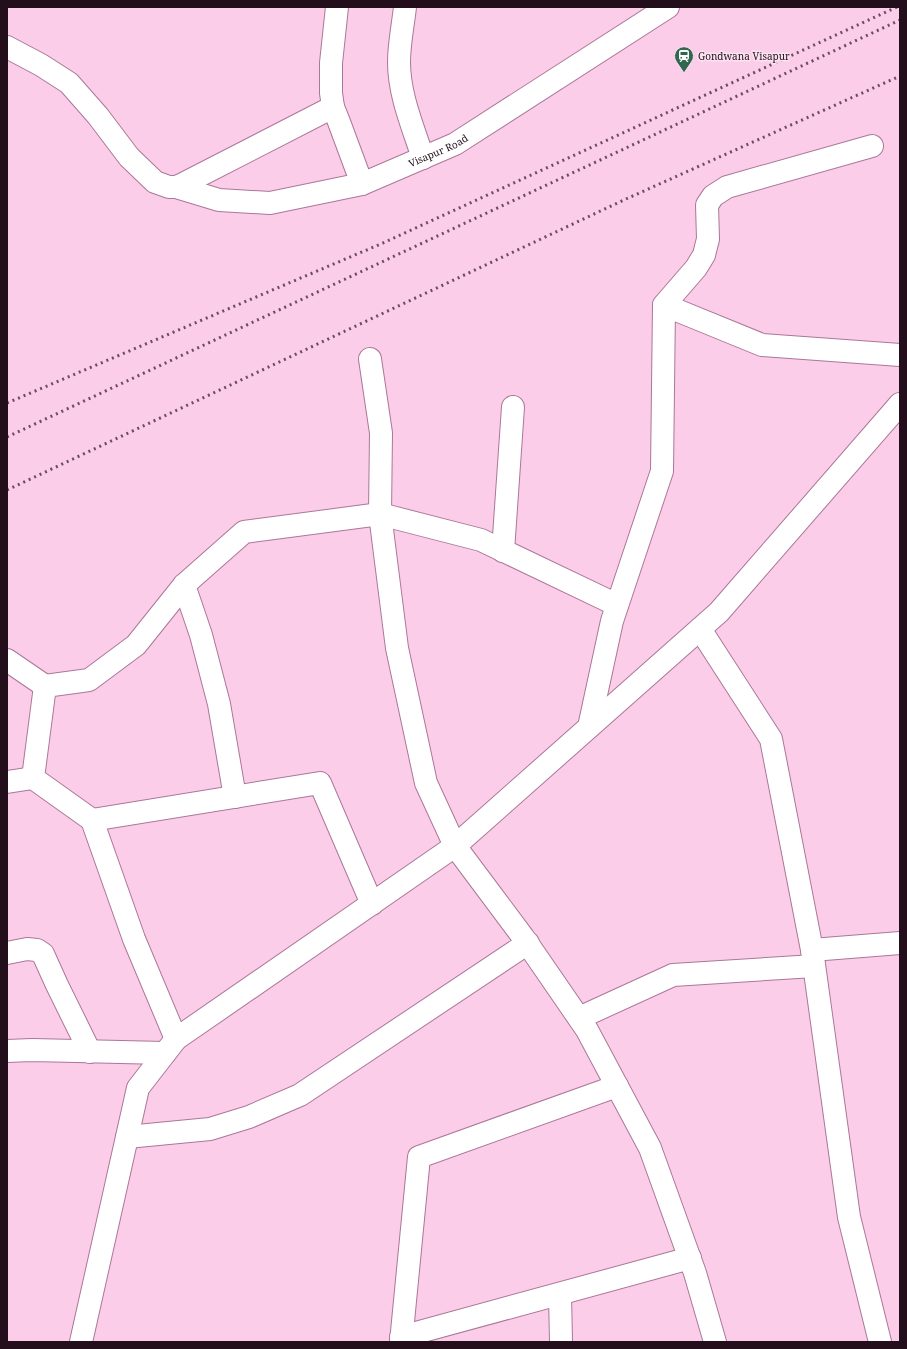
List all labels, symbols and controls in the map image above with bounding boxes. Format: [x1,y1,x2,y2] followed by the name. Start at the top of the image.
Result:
[673,45,695,73] station icon: Gondwana Visapur
[698,49,790,63] place label: Gondwana Visapur
[406,131,470,170] street label: Visapur Road

